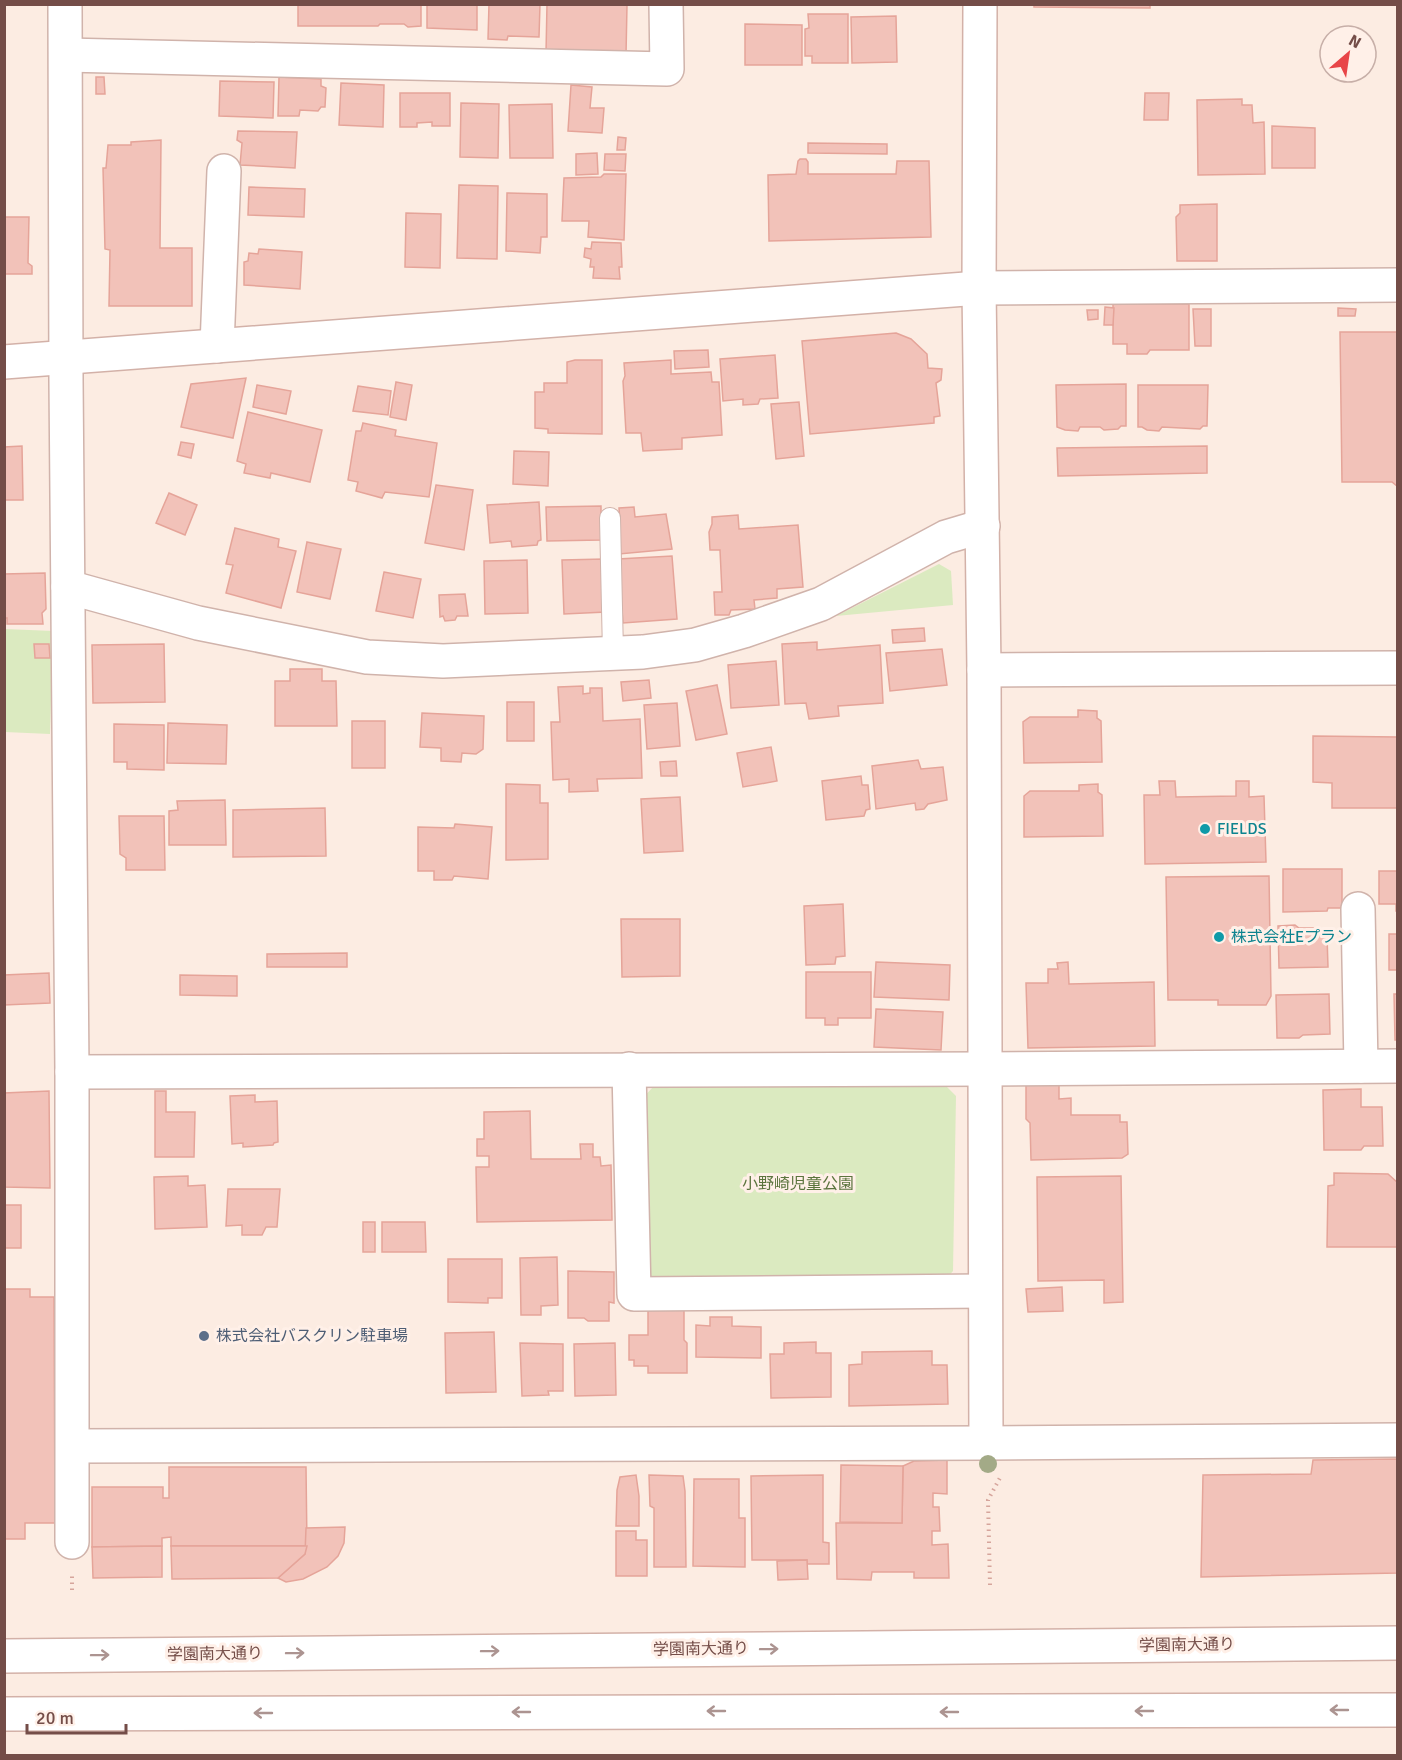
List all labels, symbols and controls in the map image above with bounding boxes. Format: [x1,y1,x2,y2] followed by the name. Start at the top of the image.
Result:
[1318,24,1378,84] north arrow
[1345,30,1365,53] text: N
[1217,819,1267,839] place label: FIELDS
[1198,822,1212,836] marker: FIELDS
[1231,927,1352,947] place label: 株式会社Eプラン
[1212,930,1226,944] marker: 株式会社Eプラン
[742,1174,854,1194] park label: 小野崎児童公園
[216,1326,408,1346] place label: 株式会社バスクリン駐車場
[197,1329,211,1343] marker: 株式会社バスクリン駐車場
[1139,1634,1235,1656] street label: 学園南大通り
[653,1638,749,1660] street label: 学園南大通り
[167,1643,263,1665] street label: 学園南大通り
[759,1643,779,1655] one-way arrow
[480,1645,500,1657] one-way arrow
[285,1647,305,1659] one-way arrow
[90,1649,110,1661] one-way arrow
[27,1697,126,1735] scale bar
[1330,1704,1350,1716] one-way arrow
[706,1705,726,1717] one-way arrow
[511,1706,531,1718] one-way arrow
[940,1706,960,1718] one-way arrow
[1135,1706,1155,1717] one-way arrow
[36,1707,74,1729] text: 20 m
[253,1707,273,1719] one-way arrow

